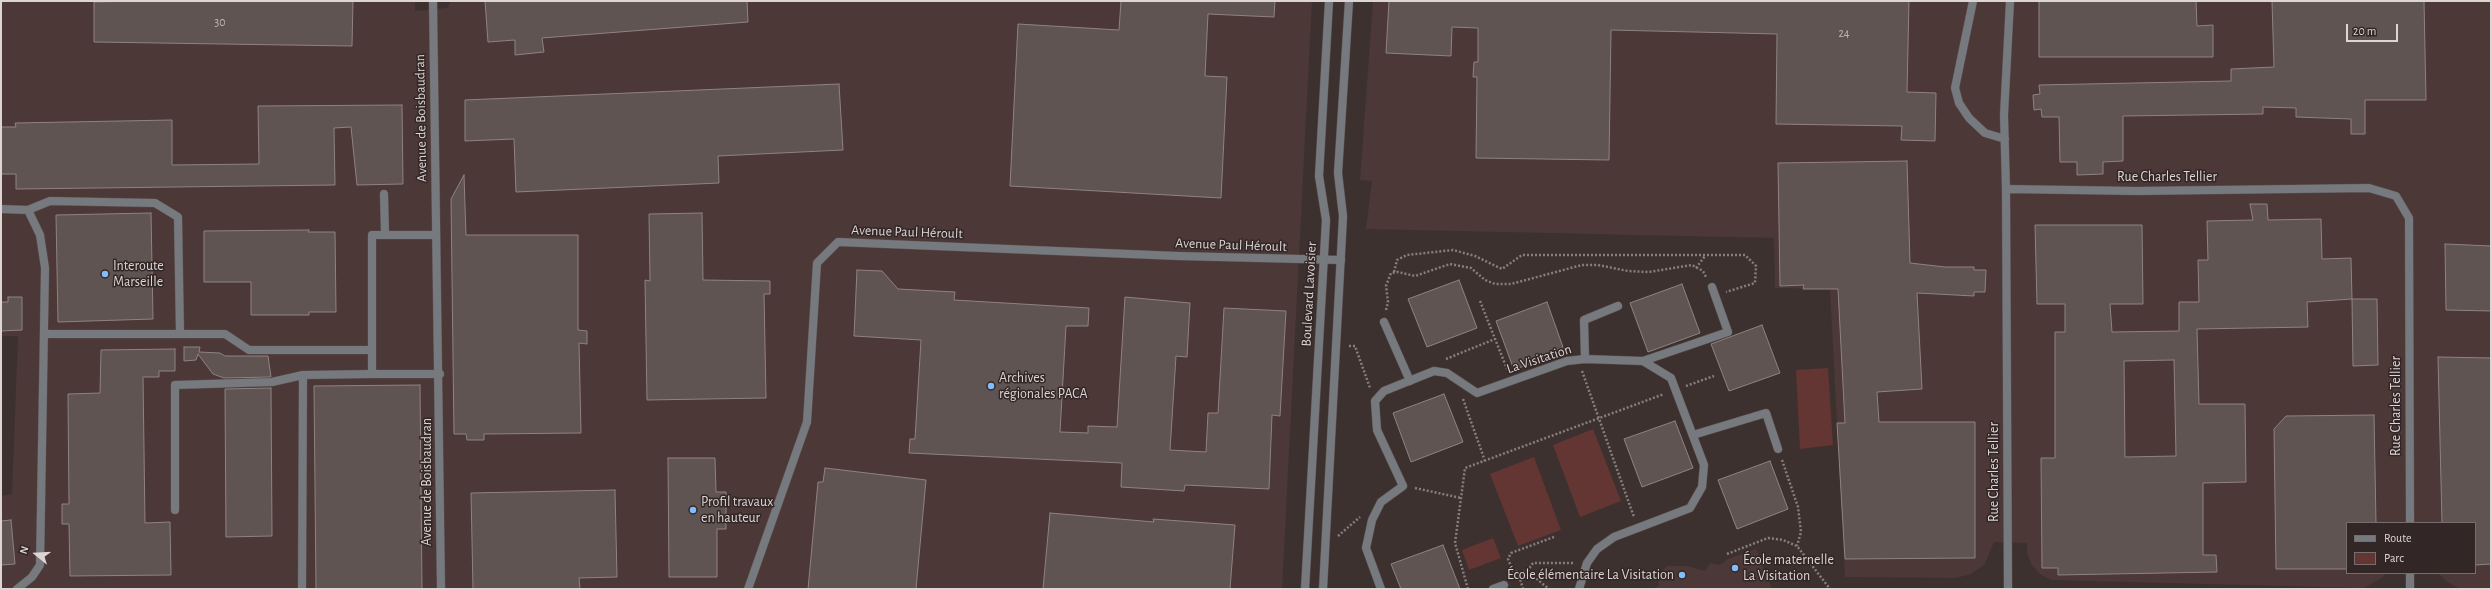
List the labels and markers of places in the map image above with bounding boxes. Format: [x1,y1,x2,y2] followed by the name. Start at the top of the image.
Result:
[113,258,164,290] place label: Interoute Marseille
[100,269,110,279] marker: Interoute Marseille
[999,370,1088,402] place label: Archives régionales PACA
[986,381,996,391] marker: Archives régionales PACA
[701,494,773,526] place label: Profil travaux en hauteur
[688,505,698,515] marker: Profil travaux en hauteur
[1743,552,1834,584] place label: École maternelle La Visitation
[1730,563,1740,573] marker: École maternelle La Visitation
[1507,567,1674,583] place label: École élémentaire La Visitation
[1677,570,1687,580] marker: École élémentaire La Visitation

